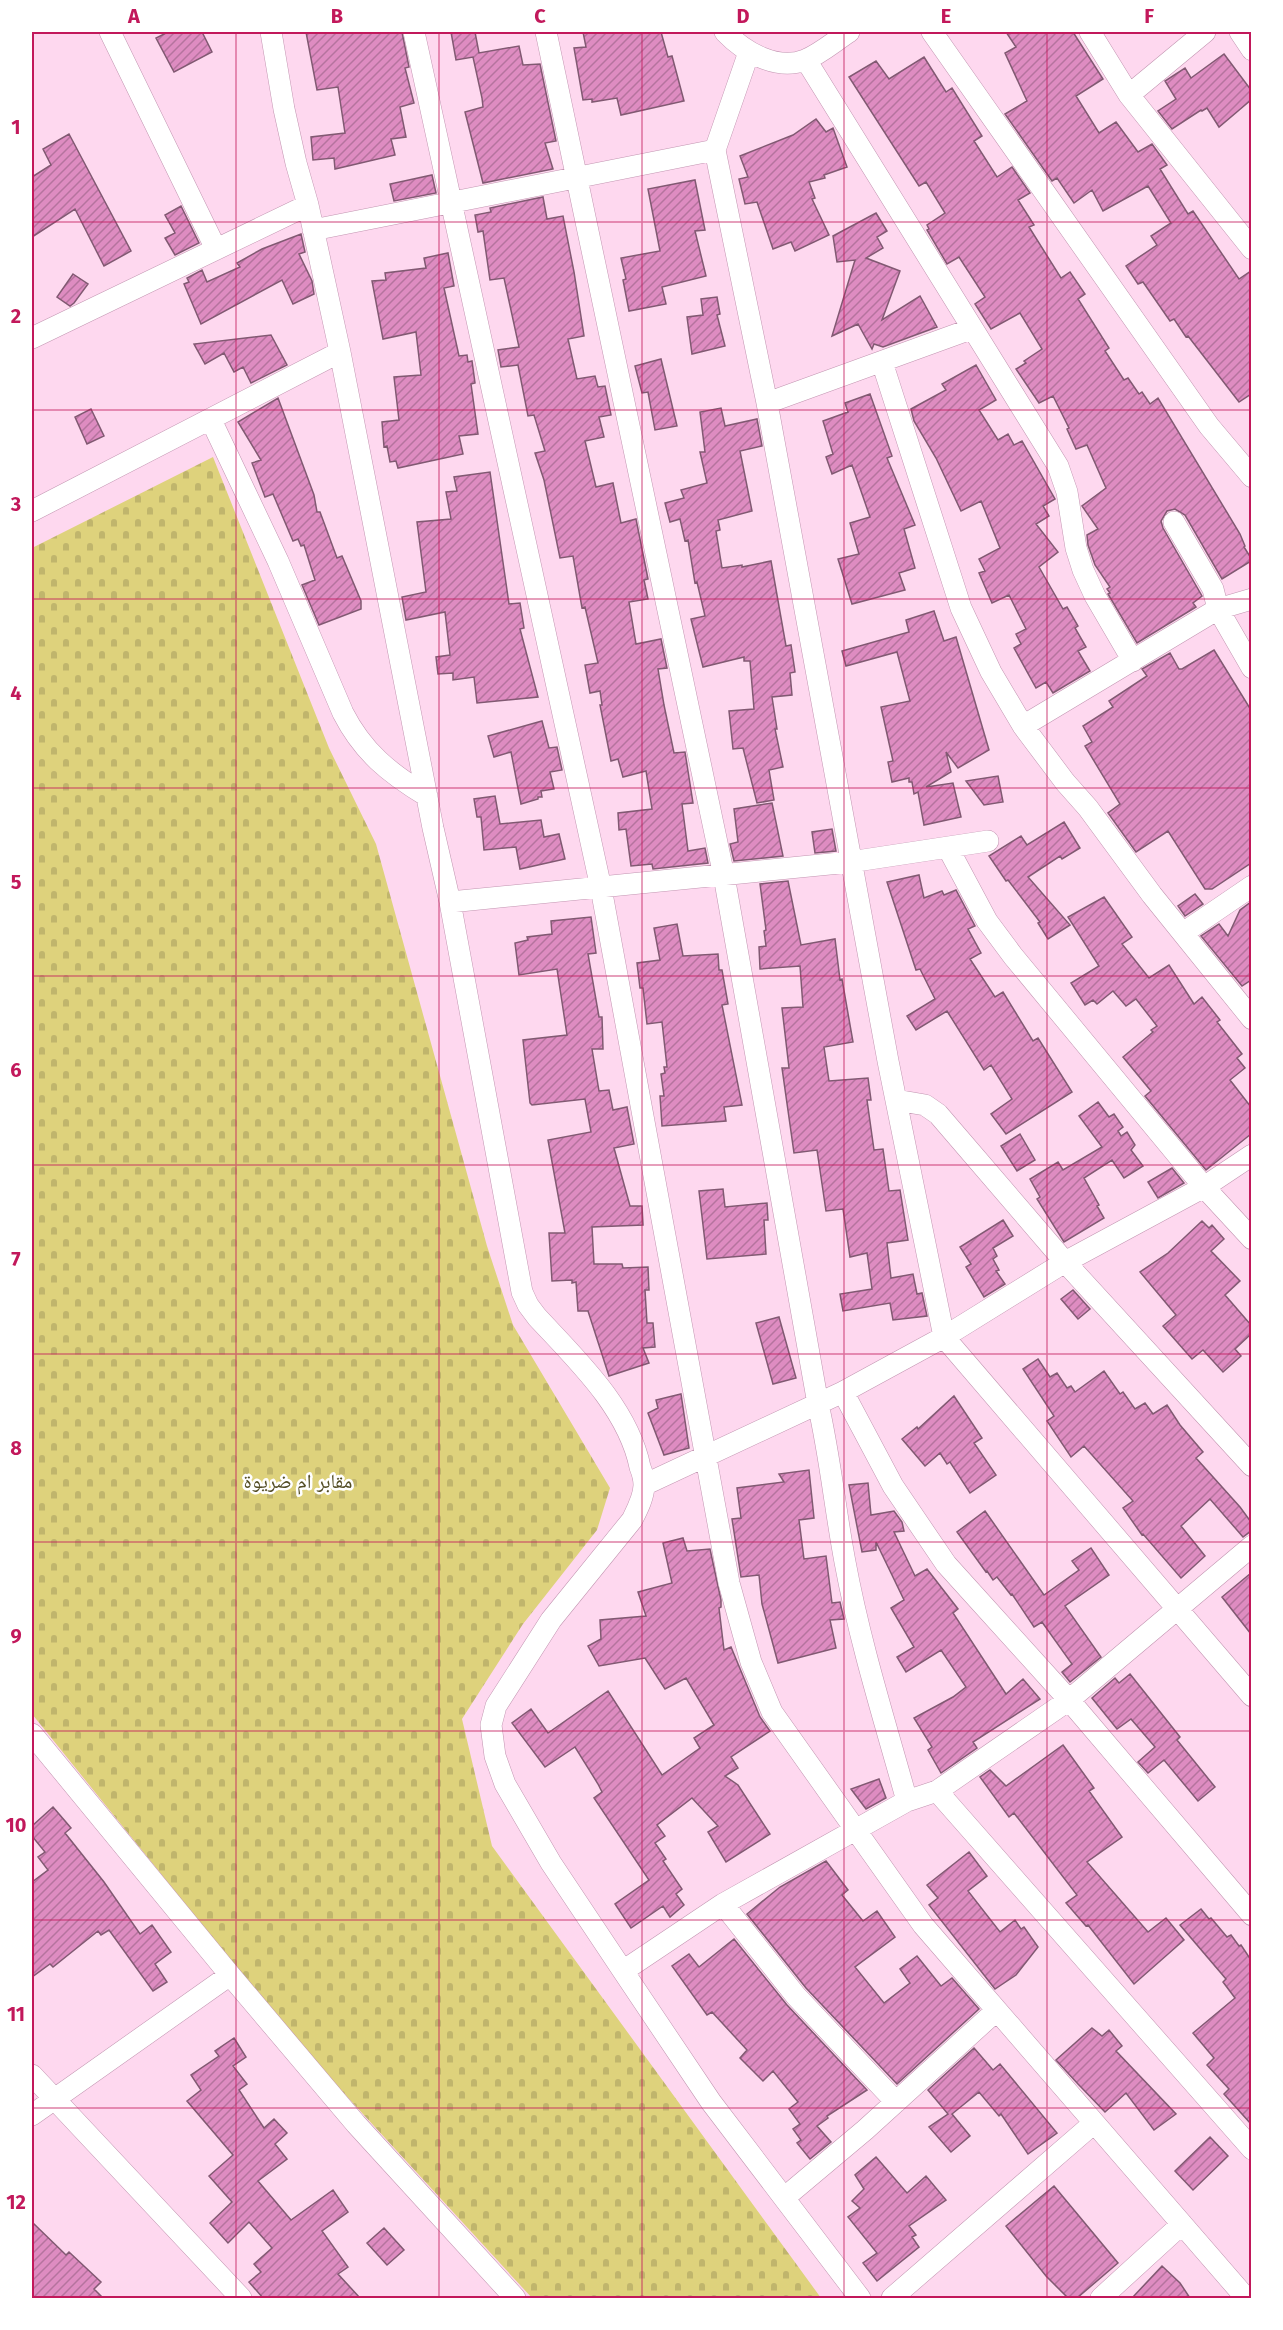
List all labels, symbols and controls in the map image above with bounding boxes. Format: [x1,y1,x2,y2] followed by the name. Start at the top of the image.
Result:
[127,4,141,28] text: A
[331,4,343,28] text: B
[534,4,546,28] text: C
[736,4,750,28] text: D
[941,4,951,28] text: E
[1144,4,1154,28] text: F
[11,115,21,139] text: 1
[11,304,21,328] text: 2
[10,492,21,516] text: 3
[10,681,22,705] text: 4
[11,870,22,894] text: 5
[10,1058,22,1082] text: 6
[11,1247,21,1271] text: 7
[10,1436,22,1460] text: 8
[244,1469,352,1495] park label: مقابر ام ضريوة
[10,1624,22,1648] text: 9
[6,1813,26,1837] text: 10
[7,2002,25,2026] text: 11
[6,2190,26,2214] text: 12

